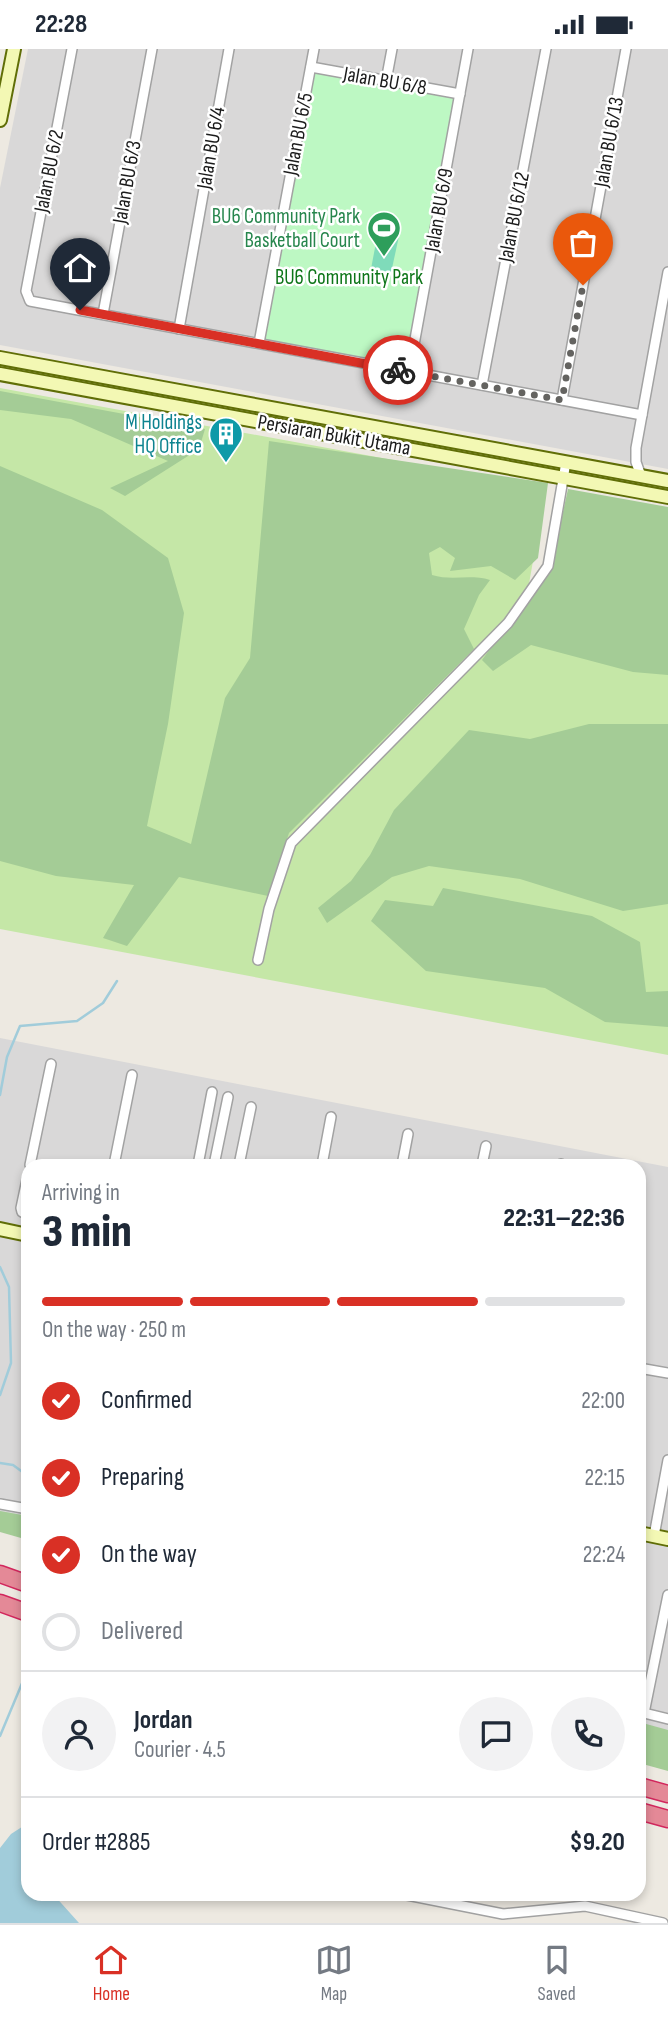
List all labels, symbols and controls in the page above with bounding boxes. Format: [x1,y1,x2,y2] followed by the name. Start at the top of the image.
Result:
[35,9,87,40] text: 22:28
[340,61,429,101] street label: Jalan BU 6/8
[278,91,318,178] street label: Jalan BU 6/5
[589,95,629,190] street label: Jalan BU 6/13
[191,105,231,192] street label: Jalan BU 6/4
[29,128,69,215] street label: Jalan BU 6/2
[107,139,147,226] street label: Jalan BU 6/3
[419,166,459,255] street label: Jalan BU 6/9
[493,170,535,265] street label: Jalan BU 6/12
[212,204,360,253] place label: BU6 Community Park Basketball Court
[365,209,403,258] sports icon: BU6 Community Park Basketball Court
[553,213,613,285] pin
[564,224,602,262] icon: bag
[50,238,110,310] pin
[61,249,99,287] icon: home
[275,265,423,290] park label: BU6 Community Park
[363,335,433,405] courier
[379,351,417,389] icon: bike
[256,409,412,461] street label: Persiaran Bukit Utama
[125,410,202,459] place label: M Holdings HQ Office
[207,415,245,464] building icon: M Holdings HQ Office
[42,1179,120,1207] text: Arriving in
[503,1203,625,1234] text: 22:31–22:36
[42,1205,132,1260] text: 3 min
[42,1316,186,1344] text: On the way · 250 m
[42,1382,80,1420] icon: check
[101,1385,192,1416] text: Confirmed
[581,1387,625,1415] text: 22:00
[42,1459,80,1497] icon: check
[101,1462,184,1493] text: Preparing
[584,1464,625,1492] text: 22:15
[42,1536,80,1574] icon: check
[101,1539,197,1570] text: On the way
[583,1541,625,1569] text: 22:24
[101,1616,183,1647] text: Delivered
[42,1697,116,1771] button: person
[459,1697,533,1771] button: chat
[551,1697,625,1771] button: phone
[134,1705,192,1736] text: Jordan
[134,1736,226,1764] text: Courier · 4.5
[42,1827,151,1858] text: Order #2885
[570,1827,625,1858] text: $9.20
[92,1941,130,2006] tab: Home
[315,1941,353,2006] tab: Map
[538,1941,576,2006] tab: Saved

